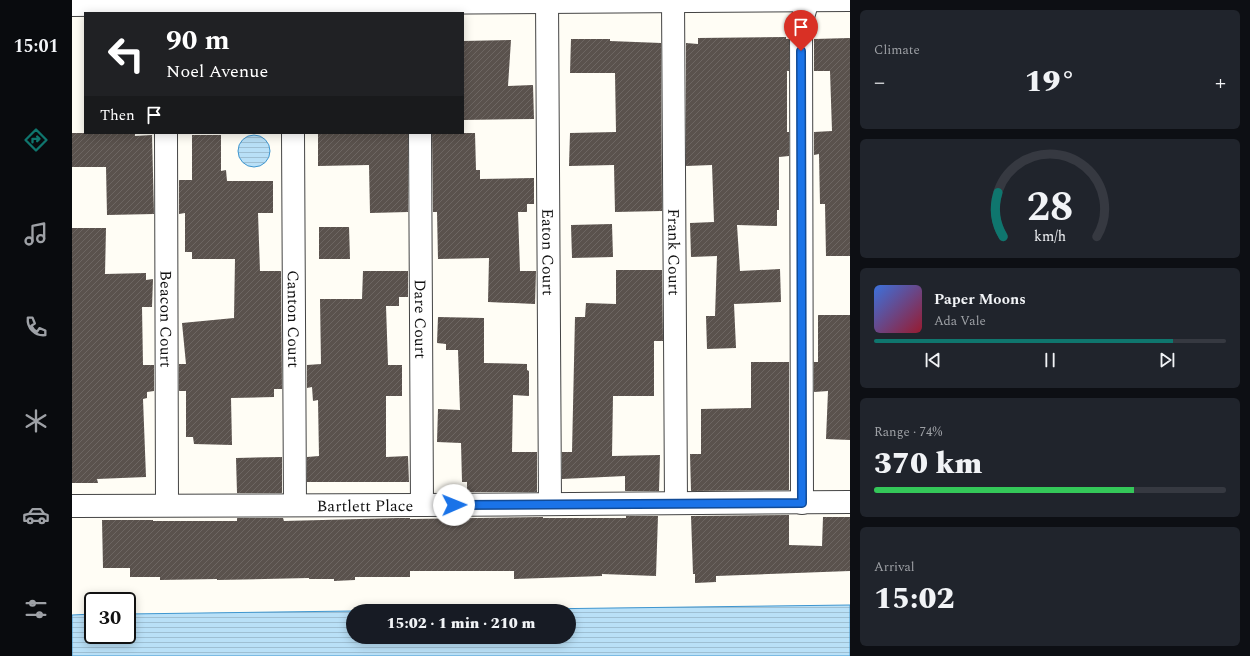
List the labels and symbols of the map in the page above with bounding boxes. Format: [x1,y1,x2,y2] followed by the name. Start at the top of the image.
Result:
[784,10,818,51] pin
[535,208,560,296] street label: Eaton Court
[661,208,686,296] street label: Frank Court
[153,270,178,368] street label: Beacon Court
[281,270,305,368] street label: Canton Court
[408,279,432,359] street label: Dare Court
[433,484,475,526] position arrow
[317,494,413,518] street label: Bartlett Place
[84,592,136,644] speed limit sign: 30

